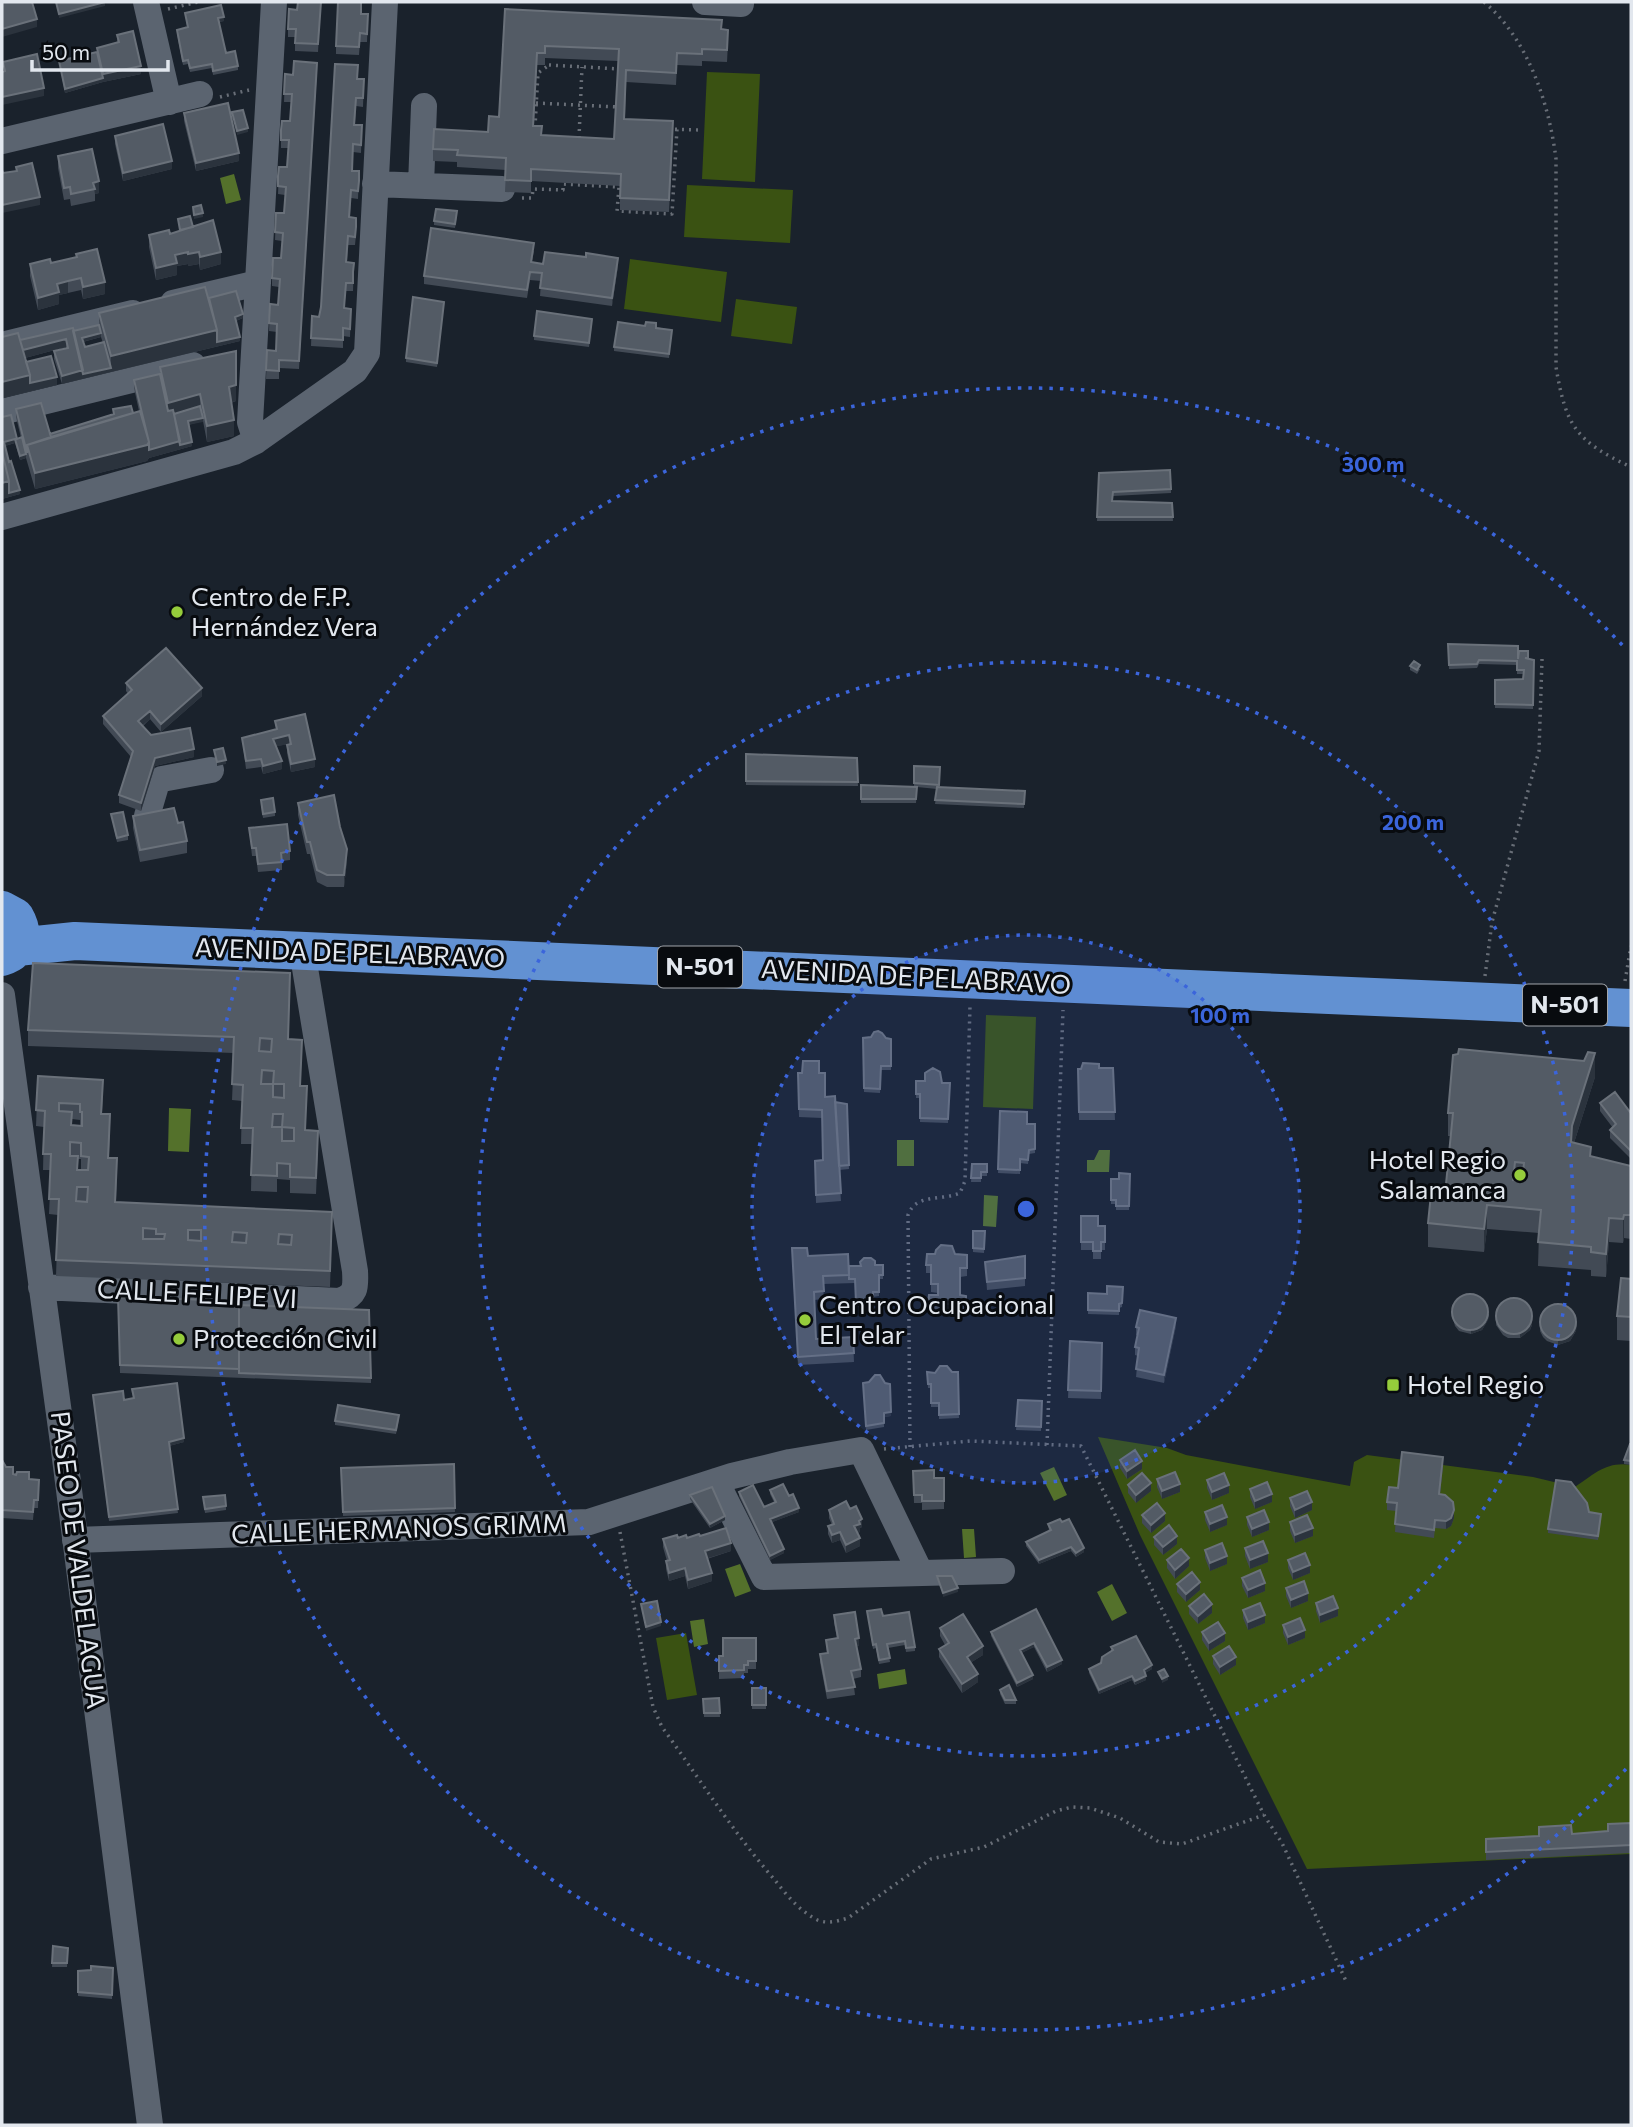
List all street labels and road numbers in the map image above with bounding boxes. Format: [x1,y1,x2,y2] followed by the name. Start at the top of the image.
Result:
[194,931,506,972] street label: AVENIDA DE PELABRAVO
[658,946,742,987] road number: N-501
[760,952,1072,999] street label: AVENIDA DE PELABRAVO
[1523,985,1607,1026] road number: N-501
[96,1272,298,1313] street label: CALLE FELIPE VI
[46,1409,113,1711] street label: PASEO DE VALDELAGUA
[231,1506,567,1549] street label: CALLE HERMANOS GRIMM

